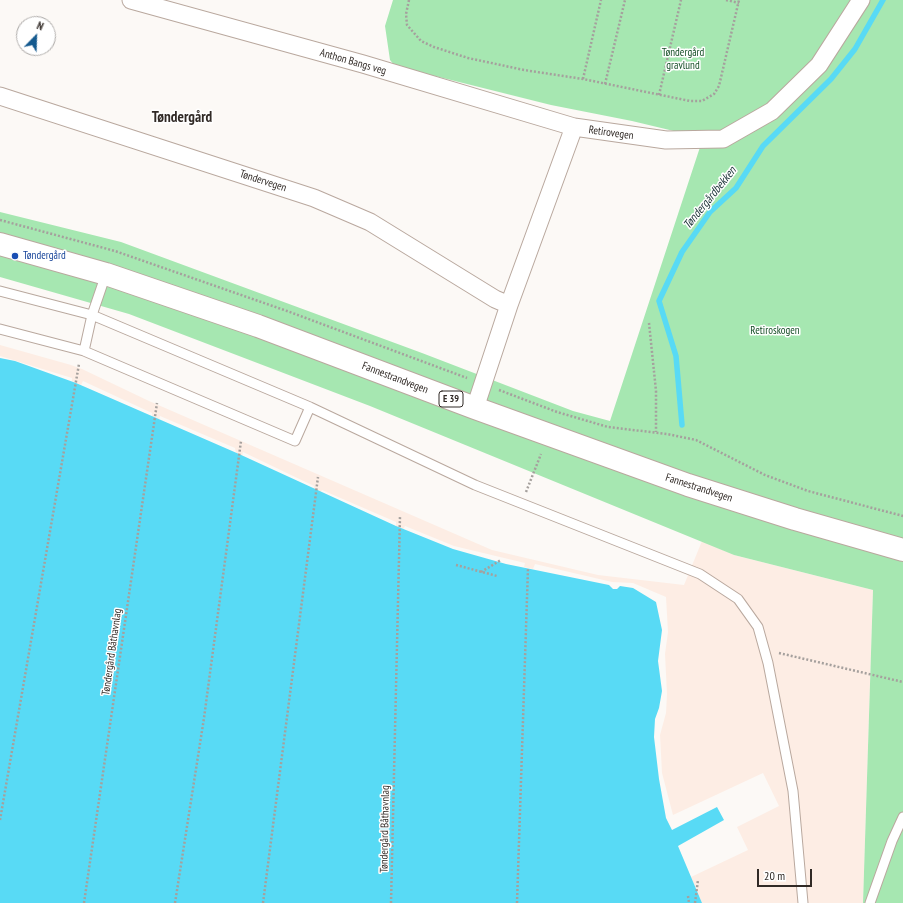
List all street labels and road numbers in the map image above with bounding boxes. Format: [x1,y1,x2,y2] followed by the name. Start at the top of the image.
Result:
[318,46,388,78] street label: Anthon Bangs veg
[588,123,634,143] street label: Retirovegen
[238,167,288,195] street label: Tøndervegen
[360,359,430,397] street label: Fannestrandvegen
[439,391,463,407] road number: E 39
[664,471,734,505] street label: Fannestrandvegen
[99,608,125,696] street label: Tøndergård Båthavnlag
[378,785,392,873] street label: Tøndergård Båthavnlag

